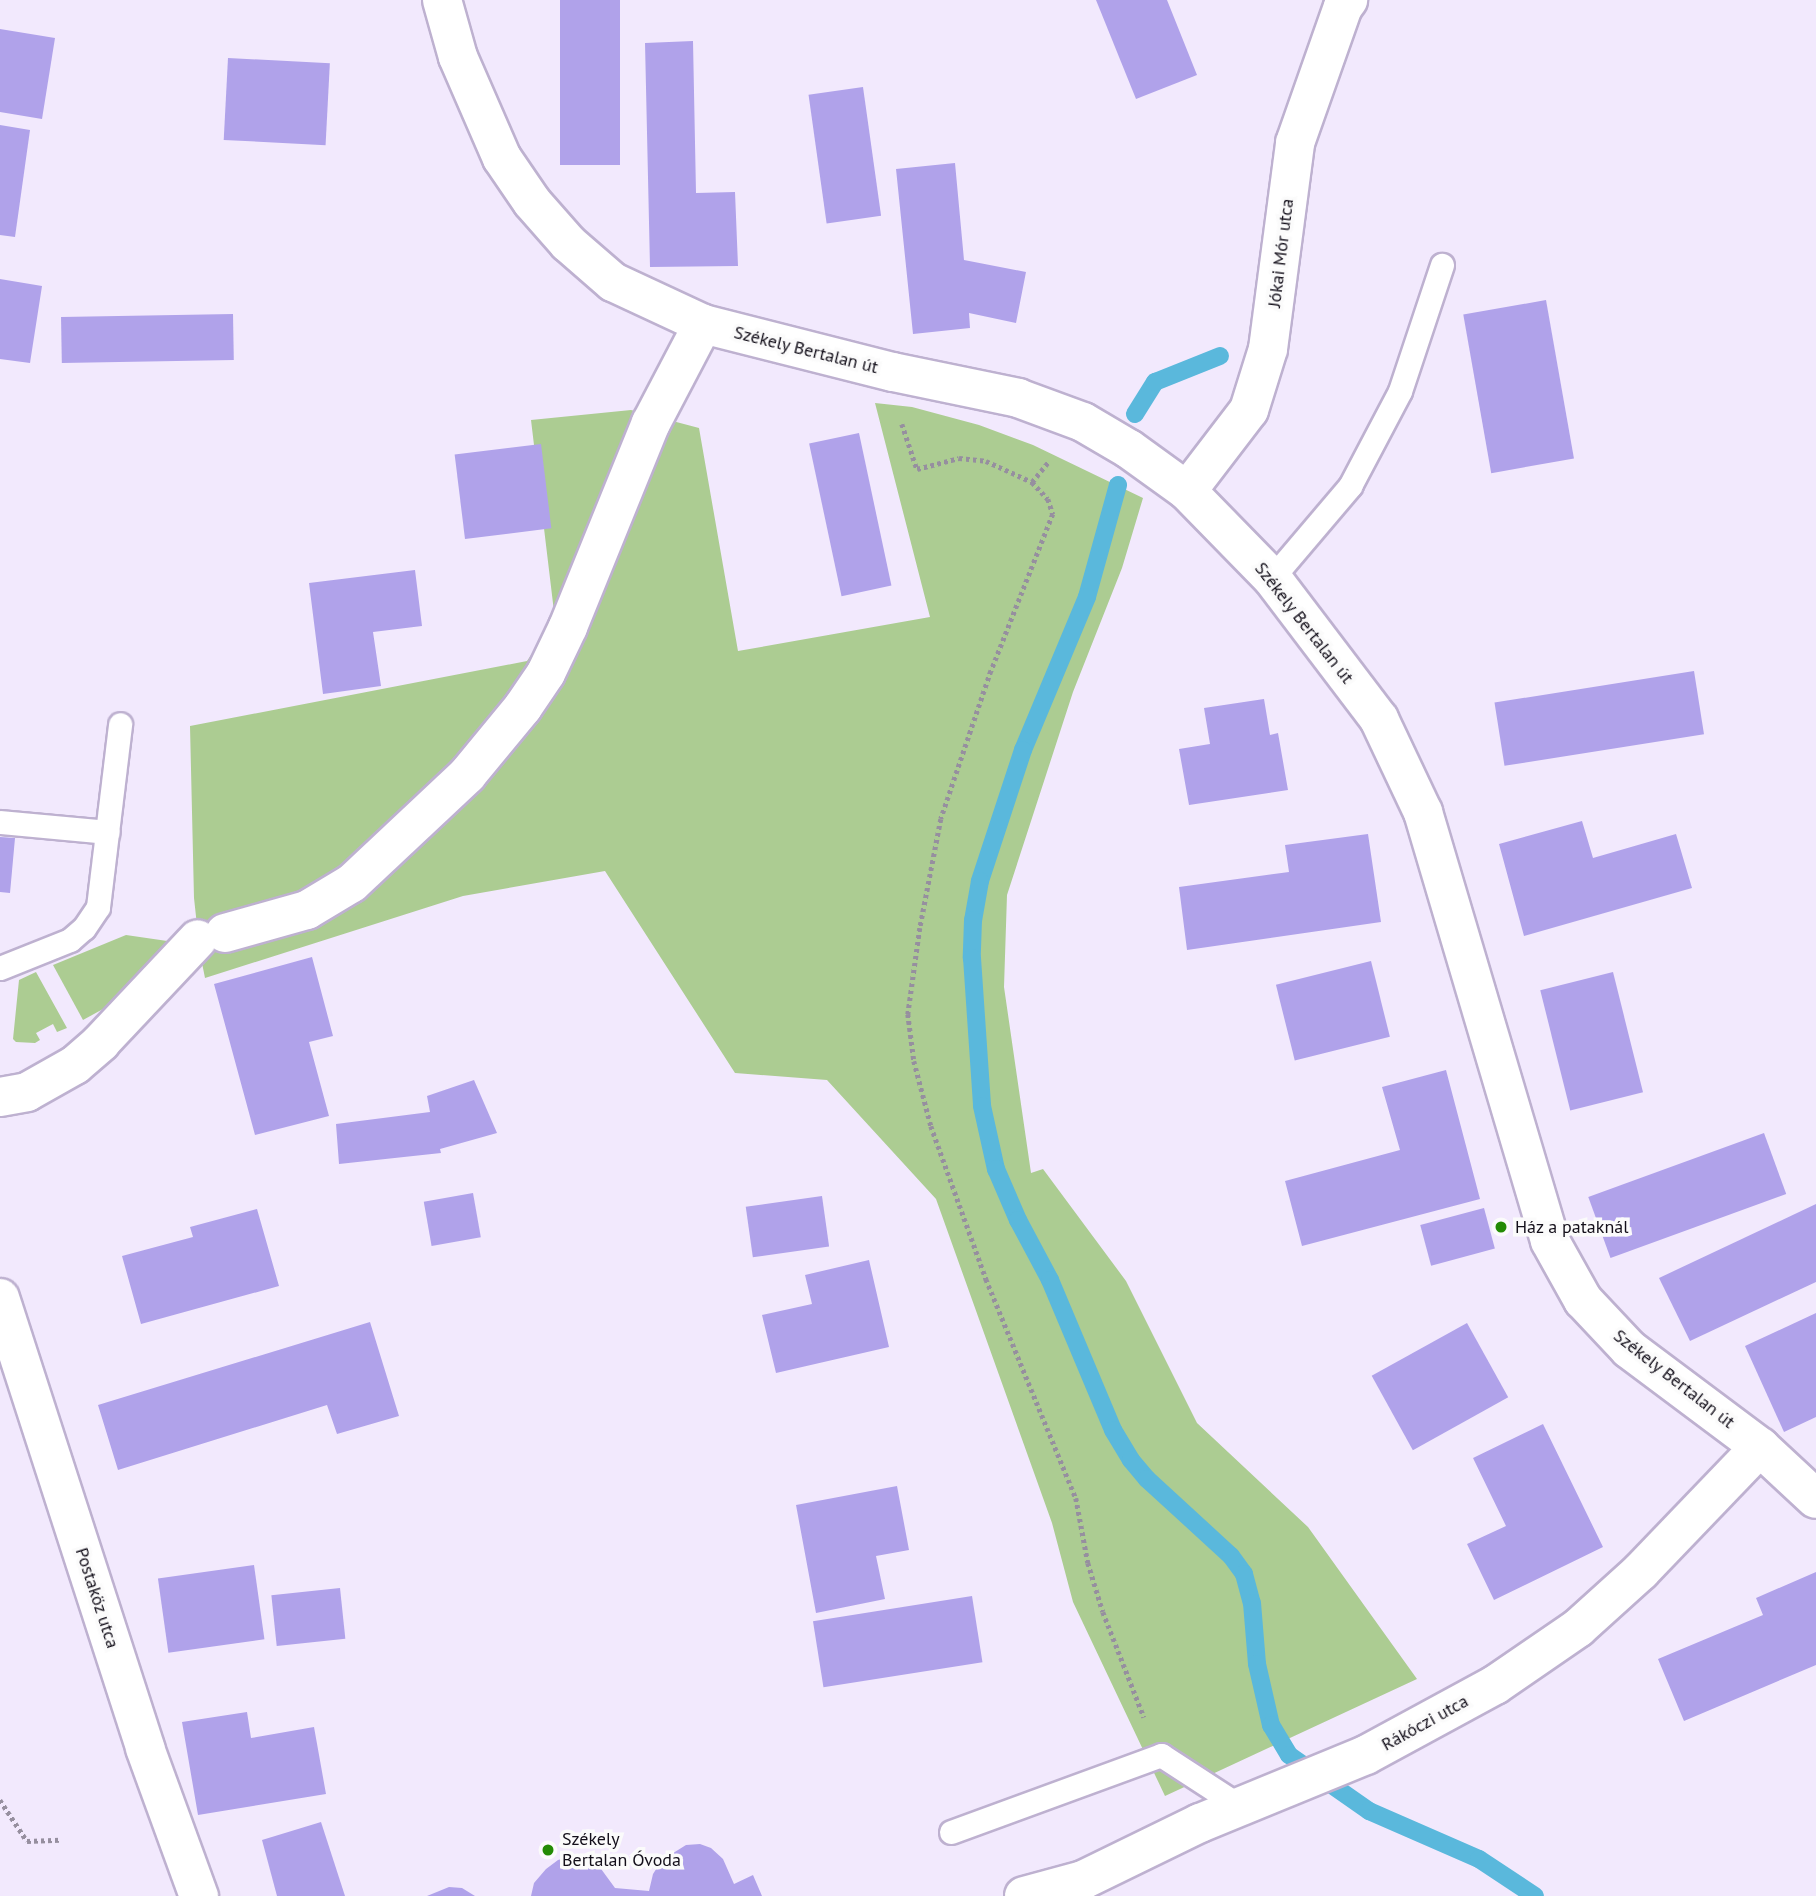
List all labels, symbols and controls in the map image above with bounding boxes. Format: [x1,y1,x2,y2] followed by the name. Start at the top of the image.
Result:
[1264,197,1298,309] street label: Jókai Mór utca
[731,322,881,378] street label: Székely Bertalan út
[1250,558,1358,688] street label: Székely Bertalan út
[1515,1216,1629,1238] place label: Ház a pataknál
[1493,1219,1509,1235] marker: Ház a pataknál
[1609,1325,1739,1433] street label: Székely Bertalan út
[71,1545,123,1651] street label: Postaköz utca
[1378,1690,1472,1756] street label: Rákóczi utca
[562,1829,681,1871] place label: Székely Bertalan Óvoda
[540,1842,556,1858] marker: Székely Bertalan Óvoda

